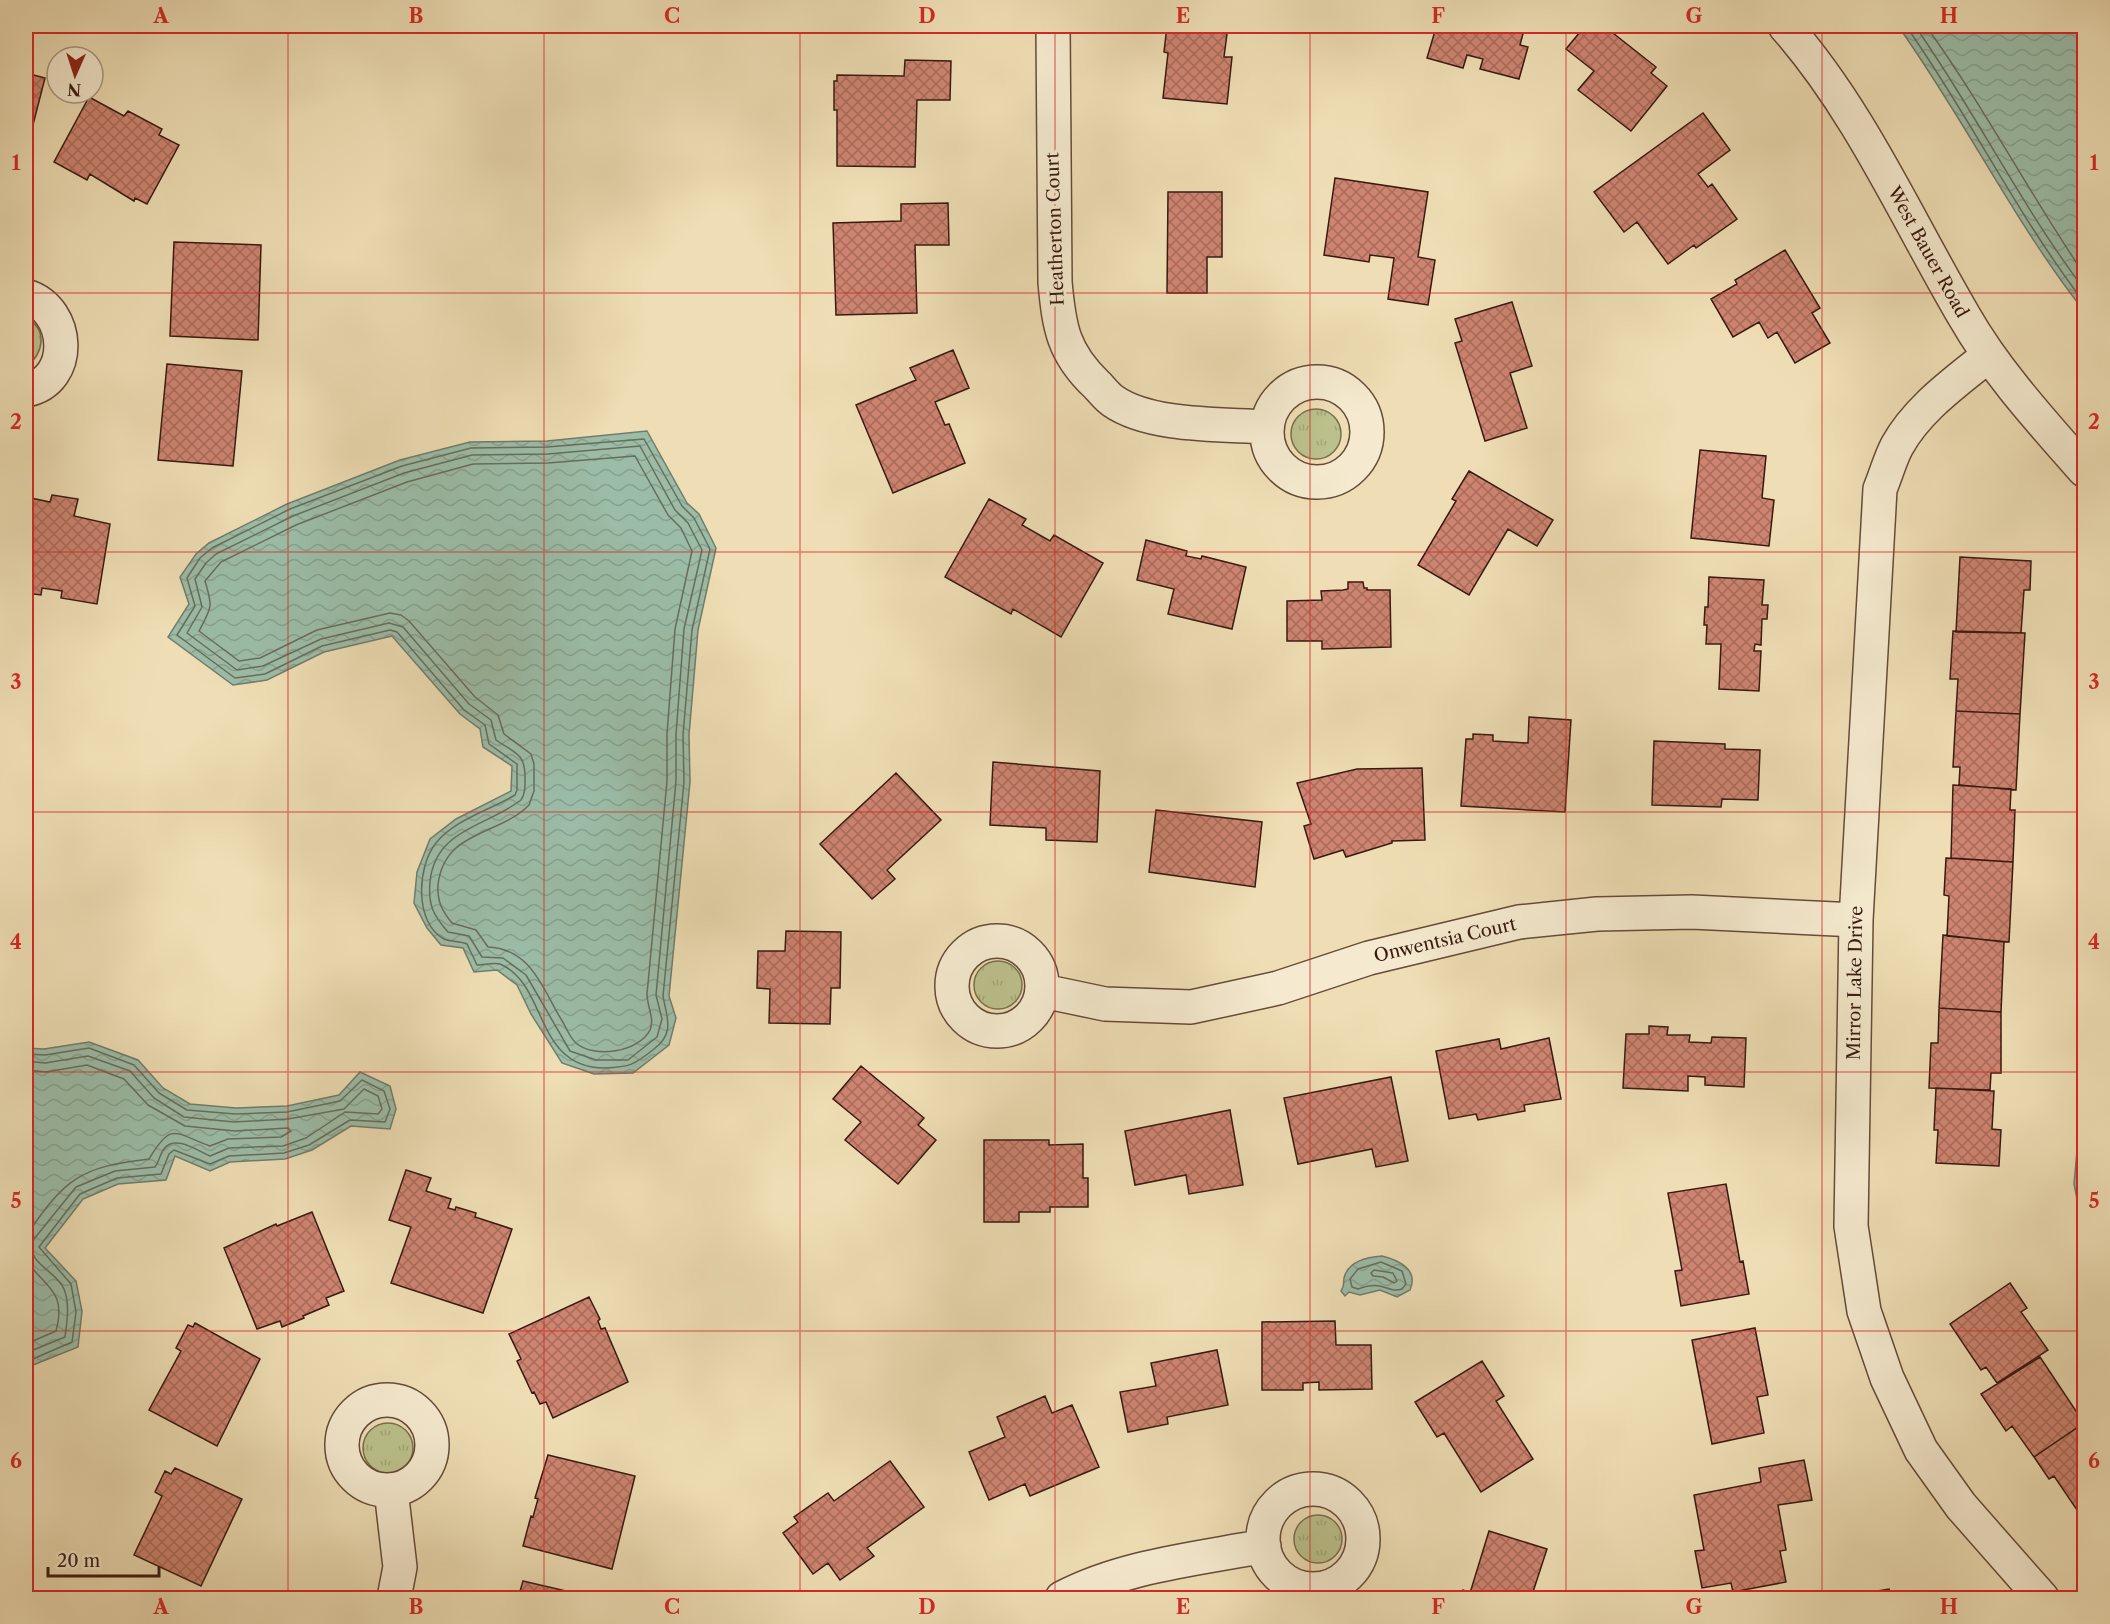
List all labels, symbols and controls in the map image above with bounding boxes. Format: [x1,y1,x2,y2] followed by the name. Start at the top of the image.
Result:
[152,4,169,28] text: A
[409,4,424,28] text: B
[664,4,680,28] text: C
[918,4,936,28] text: D
[1176,4,1190,28] text: E
[1431,4,1445,28] text: F
[1686,4,1703,28] text: G
[1940,4,1958,28] text: H
[45,45,105,105] north arrow
[67,80,82,100] text: N
[12,151,21,175] text: 1
[1041,151,1069,306] street label: Heatherton Court
[2090,151,2099,175] text: 1
[1882,182,1973,322] street label: West Bauer Road
[10,410,22,434] text: 2
[2088,410,2100,434] text: 2
[10,670,22,694] text: 3
[2088,670,2100,694] text: 3
[1843,906,1867,1060] street label: Mirror Lake Drive
[1372,913,1519,967] street label: Onwentsia Court
[10,930,22,954] text: 4
[2088,930,2100,954] text: 4
[10,1189,22,1213] text: 5
[2088,1189,2100,1213] text: 5
[10,1449,22,1473] text: 6
[2088,1449,2100,1473] text: 6
[48,1540,159,1578] scale bar
[57,1550,101,1572] text: 20 m
[152,1595,169,1619] text: A
[409,1595,424,1619] text: B
[664,1595,680,1619] text: C
[918,1595,936,1619] text: D
[1176,1595,1190,1619] text: E
[1431,1595,1445,1619] text: F
[1686,1595,1703,1619] text: G
[1940,1595,1958,1619] text: H

